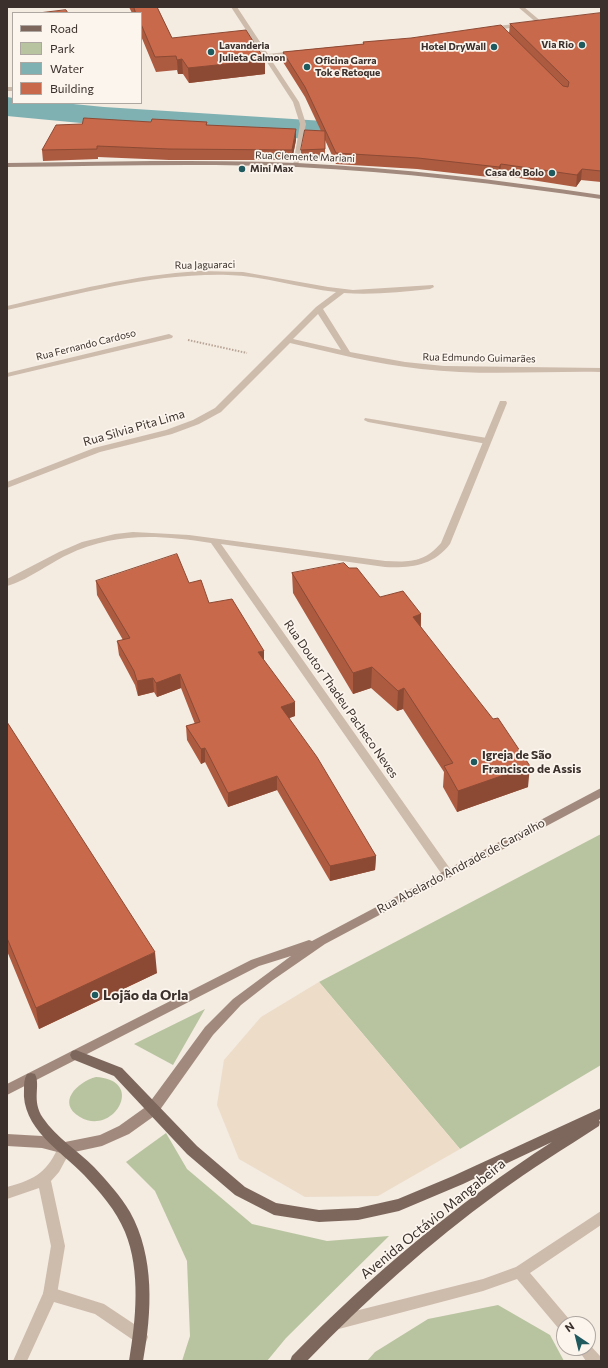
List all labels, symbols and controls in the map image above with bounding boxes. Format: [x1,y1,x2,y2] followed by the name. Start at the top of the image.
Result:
[12,12,142,104] legend
[50,21,78,35] text: Road
[541,39,574,51] place label: Via Rio
[219,40,285,64] place label: Lavanderia Julieta Calmon
[577,40,587,50] marker: Via Rio
[50,41,75,55] text: Park
[421,41,486,53] place label: Hotel DryWall
[489,42,499,52] marker: Hotel DryWall
[206,47,216,57] marker: Lavanderia Julieta Calmon
[315,55,380,78] place label: Oficina Garra Tok e Retoque
[50,61,84,75] text: Water
[302,62,312,72] marker: Oficina Garra Tok e Retoque
[50,81,94,95] text: Building
[255,149,355,165] street label: Rua Clemente Mariani
[250,163,293,175] place label: Mini Max
[237,164,247,174] marker: Mini Max
[485,167,544,179] place label: Casa do Bolo
[547,168,557,178] marker: Casa do Bolo
[175,258,235,272] street label: Rua Jaguaraci
[35,327,137,363] street label: Rua Fernando Cardoso
[422,351,536,365] street label: Rua Edmundo Guimarães
[82,407,186,449] street label: Rua Silvia Pita Lima
[281,617,401,781] street label: Rua Doutor Thadeu Pacheco Neves
[482,748,581,776] place label: Igreja de São Francisco de Assis
[469,757,479,767] marker: Igreja de São Francisco de Assis
[375,815,547,917] street label: Rua Abelardo Andrade de Carvalho
[103,987,188,1003] place label: Lojão da Orla
[90,990,100,1000] marker: Lojão da Orla
[357,1155,509,1283] street label: Avenida Octávio Mangabeira
[556,1316,596,1356] north arrow
[562,1319,577,1334] text: N

